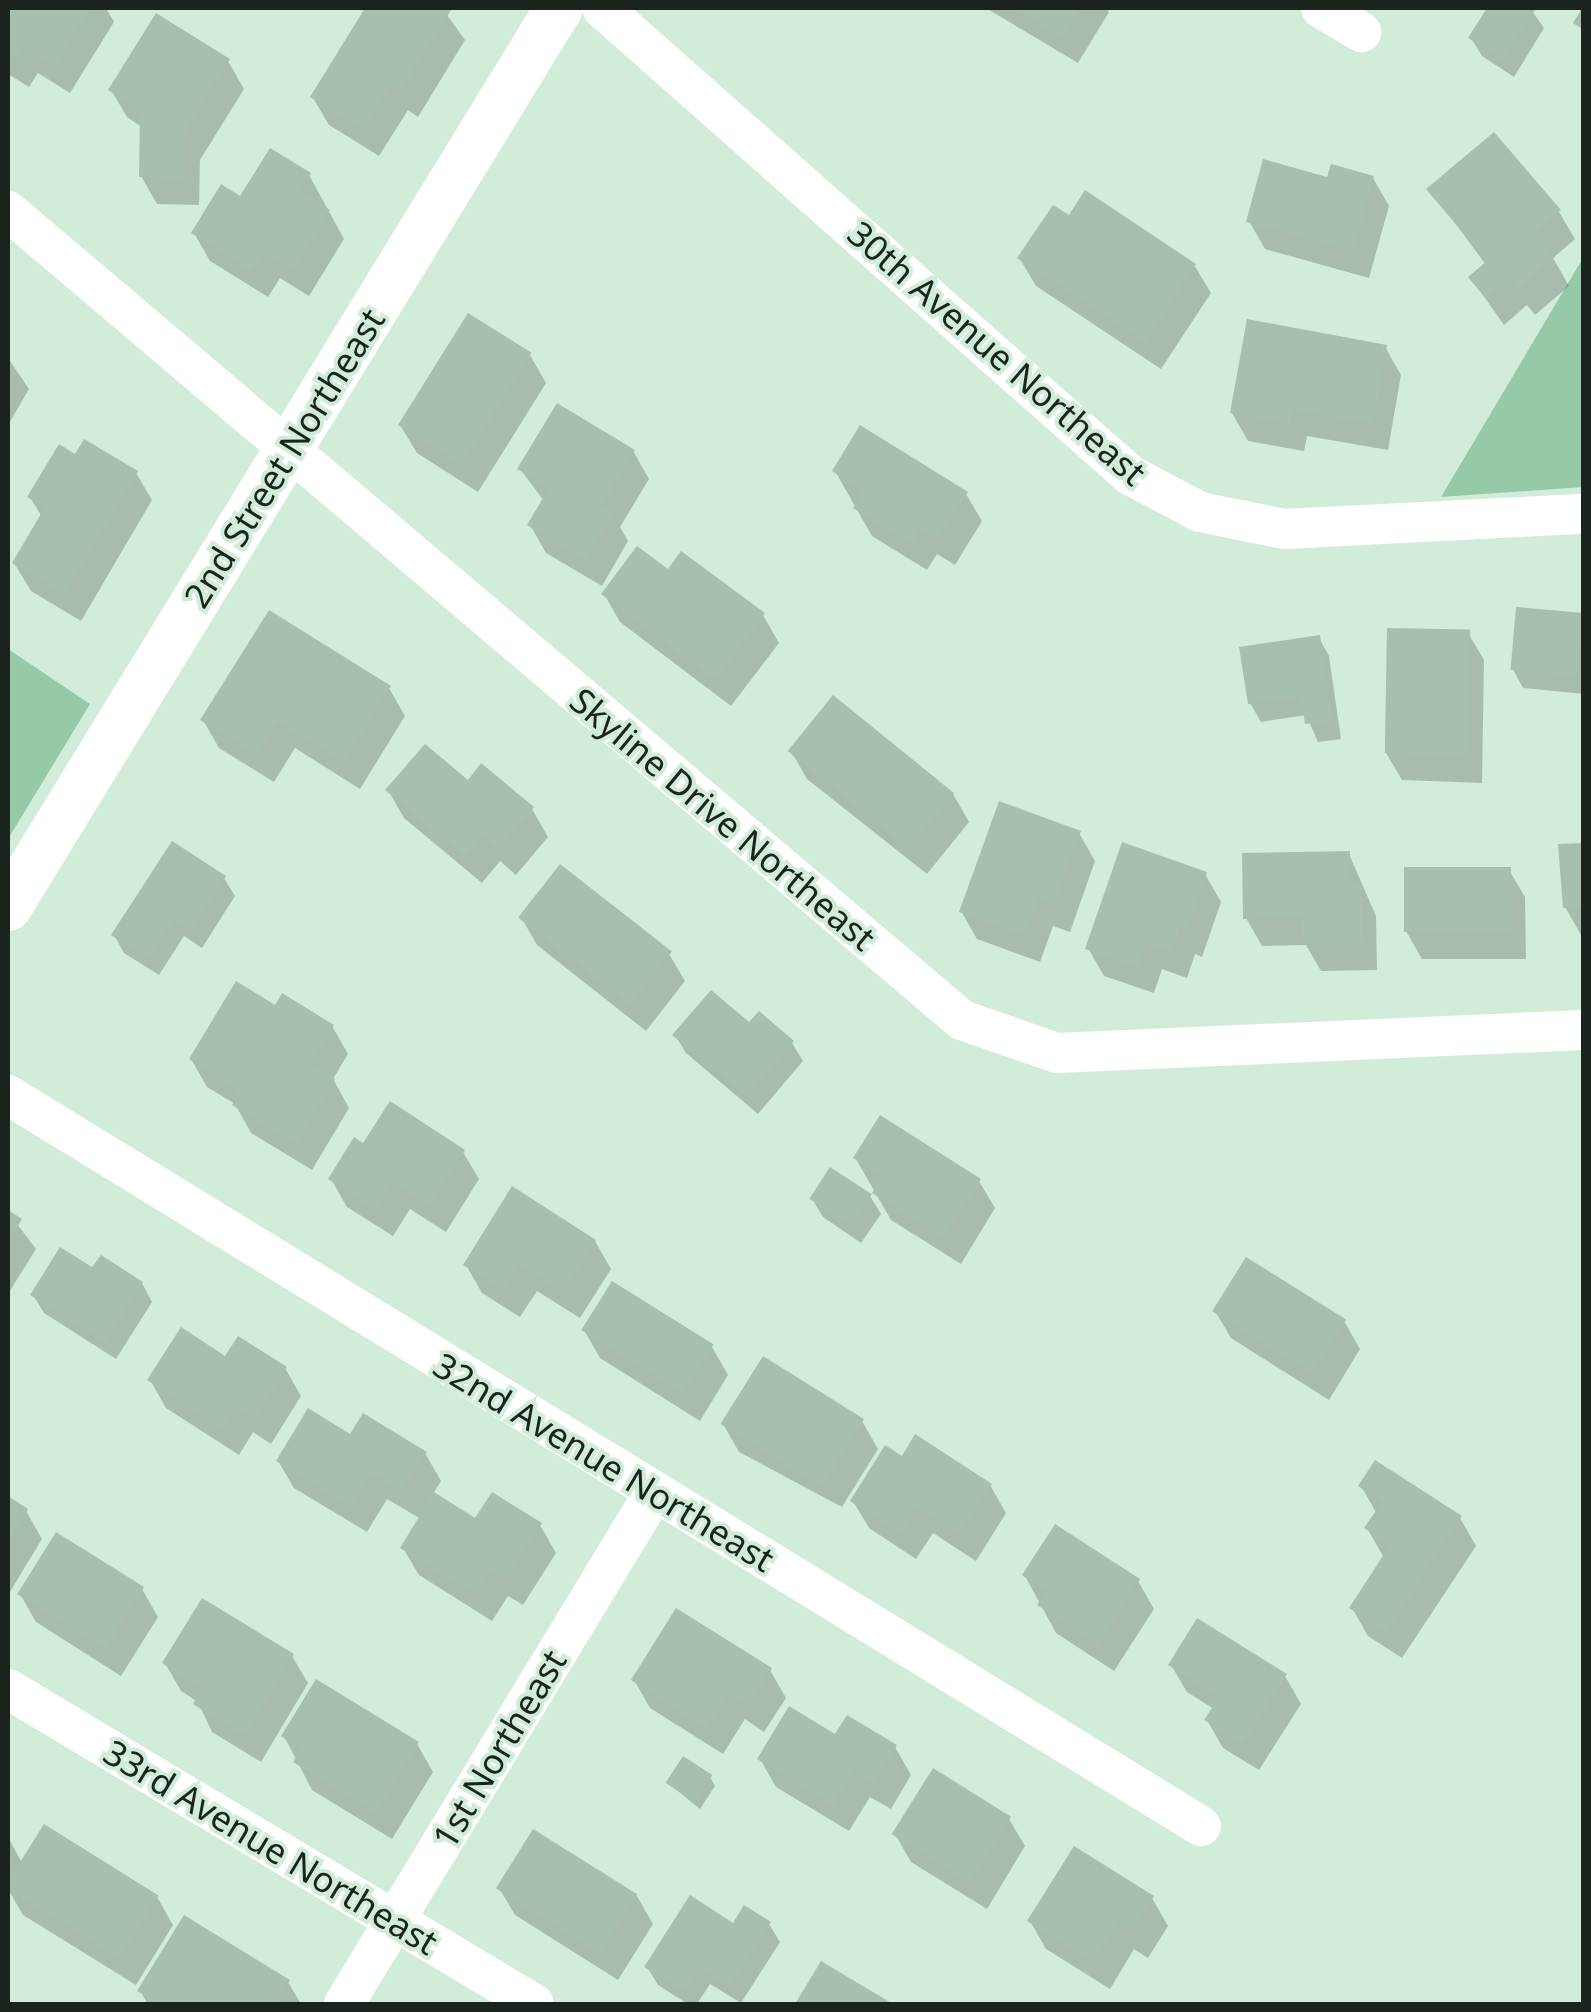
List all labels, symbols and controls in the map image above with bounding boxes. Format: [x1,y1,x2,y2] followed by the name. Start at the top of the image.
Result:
[840,212,1154,494] street label: 30th Avenue Northeast
[175,301,393,615] street label: 2nd Street Northeast
[562,679,884,959] street label: Skyline Drive Northeast
[426,1344,782,1580] street label: 32nd Avenue Northeast
[423,1642,575,1856] street label: 1st Northeast
[97,1731,445,1963] street label: 33rd Avenue Northeast

